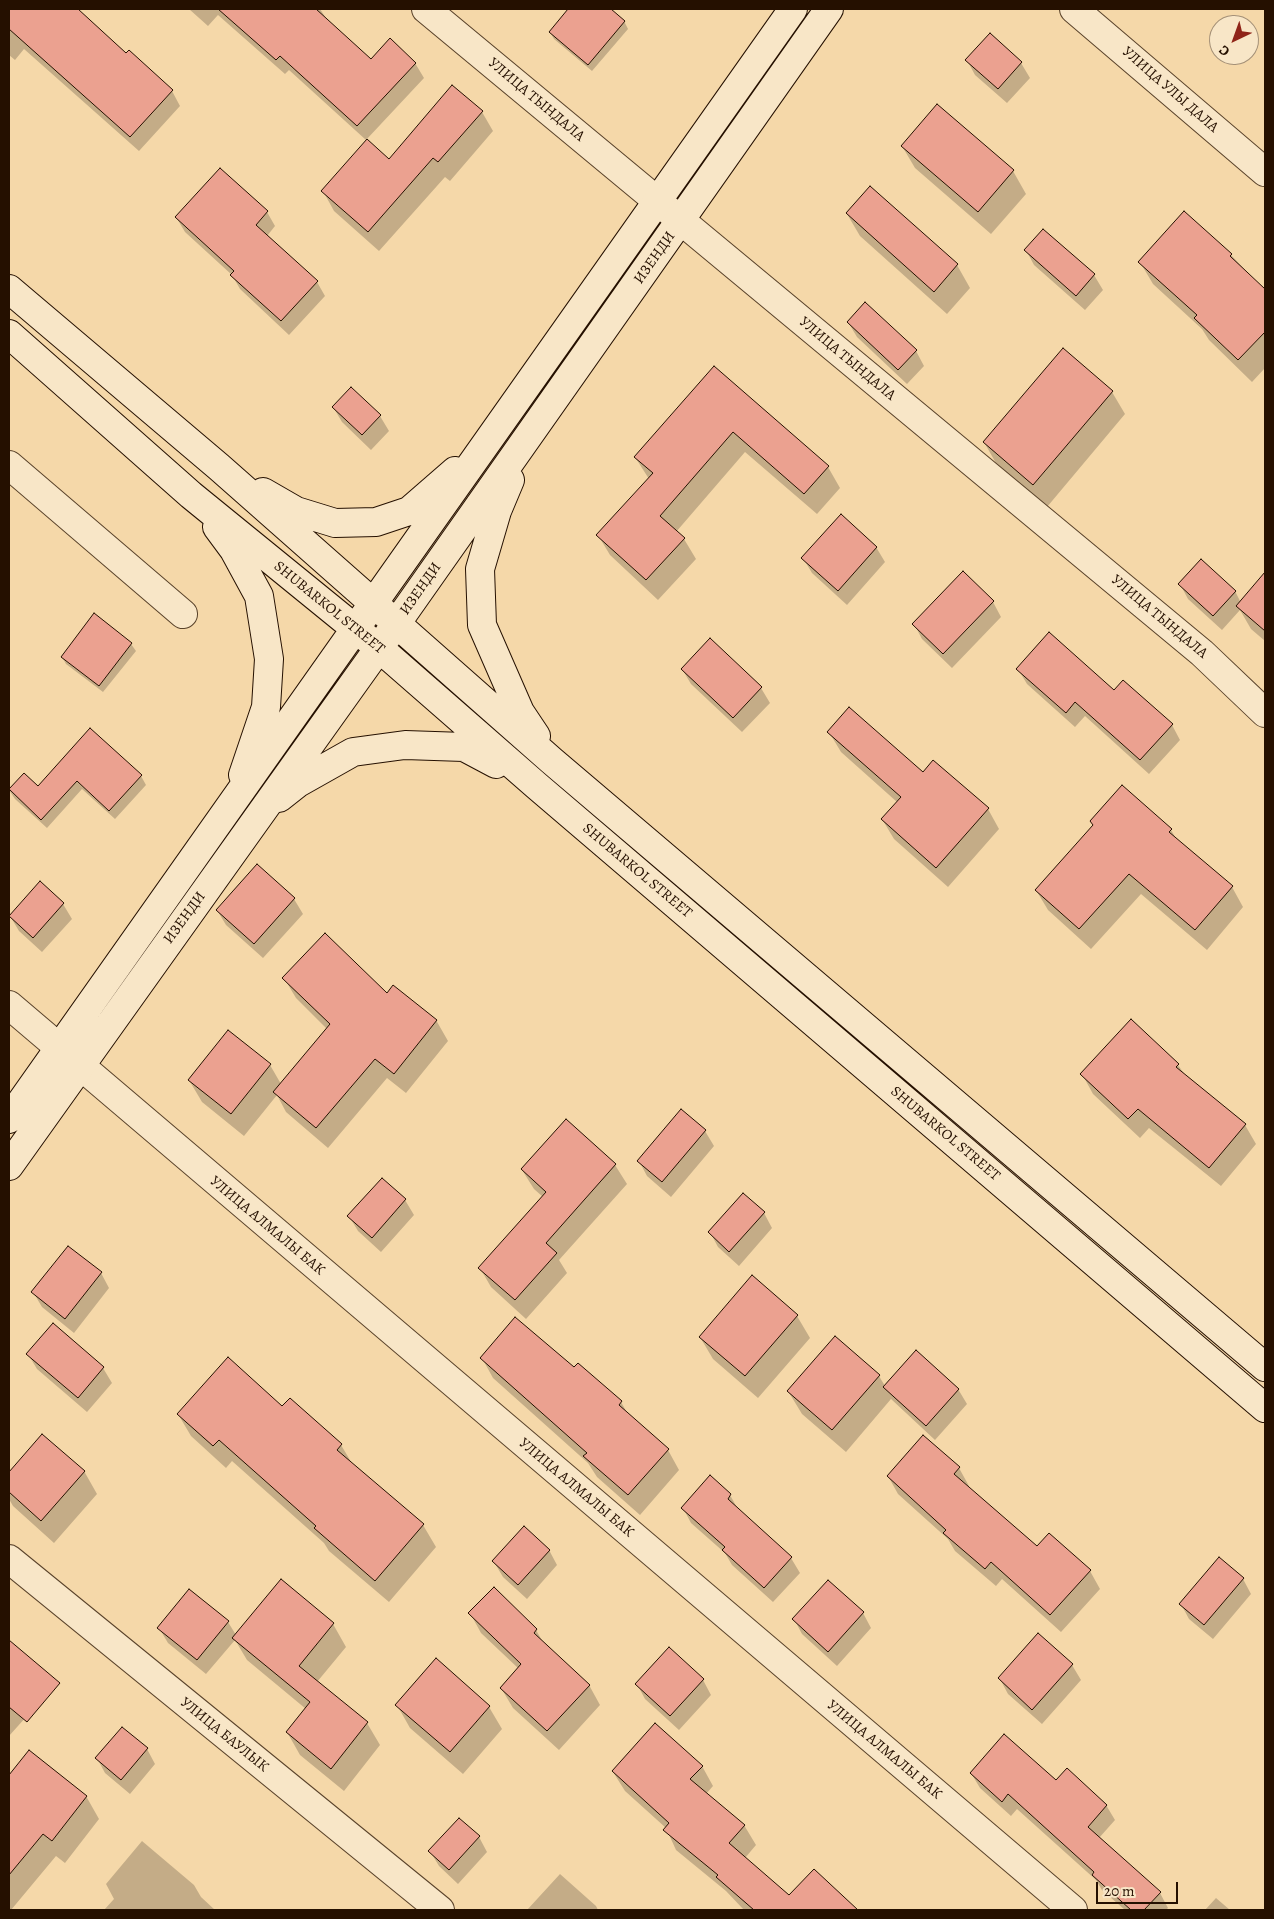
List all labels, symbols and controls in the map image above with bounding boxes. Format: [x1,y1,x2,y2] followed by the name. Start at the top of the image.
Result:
[1209,15,1259,65] north arrow
[1215,41,1234,61] text: С
[1118,43,1222,137] street label: УЛИЦА УЛЫ ДАЛА
[484,54,588,146] street label: УЛИЦА ТЫНДАЛА
[630,228,680,288] street label: ИЗЕНДИ
[795,313,899,405] street label: УЛИЦА ТЫНДАЛА
[270,558,388,658] street label: SHUBARKOL STREET
[396,559,446,619] street label: ИЗЕНДИ
[1107,571,1211,663] street label: УЛИЦА ТЫНДАЛА
[578,820,696,922] street label: SHUBARKOL STREET
[160,888,210,948] street label: ИЗЕНДИ
[886,1083,1004,1185] street label: SHUBARKOL STREET
[206,1173,328,1279] street label: УЛИЦА АЛМАЛЫ БАК
[515,1435,637,1541] street label: УЛИЦА АЛМАЛЫ БАК
[176,1694,272,1776] street label: УЛИЦА БАУЛЫК
[823,1697,945,1803] street label: УЛИЦА АЛМАЛЫ БАК
[1099,1872,1182,1904] scale bar
[1104,1881,1135,1901] text: 20 m

